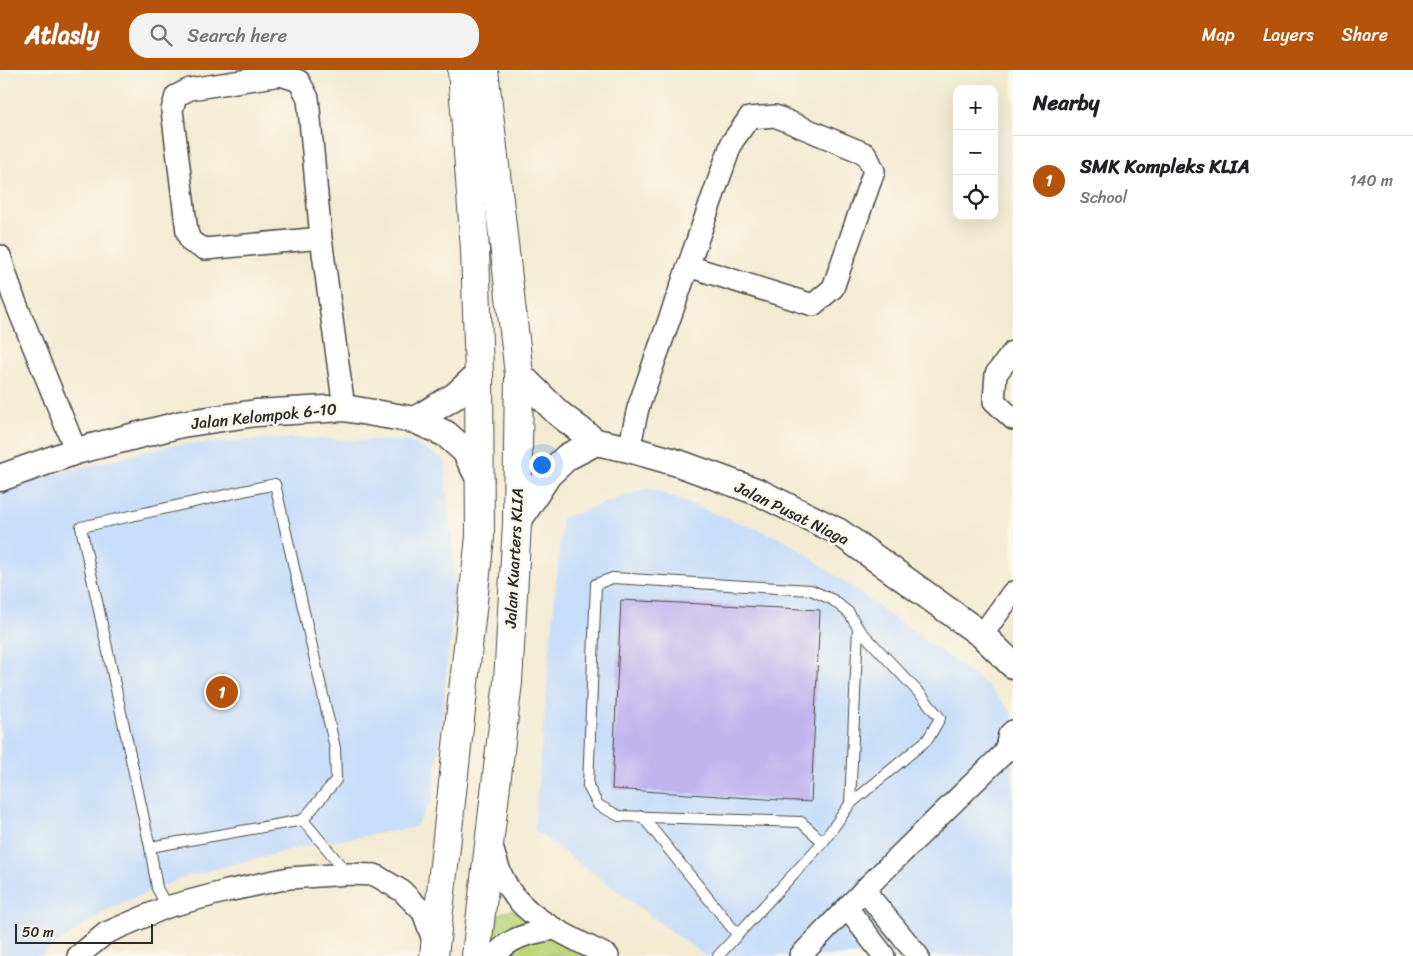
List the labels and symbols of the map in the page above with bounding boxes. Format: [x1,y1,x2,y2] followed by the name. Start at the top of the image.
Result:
[189,394,338,438] street label: Jalan Kelompok 6-10
[529,452,555,478] your location
[729,472,854,553] street label: Jalan Pusat Niaga
[496,487,532,630] street label: Jalan Kuarters KLIA
[206,673,238,711] pin: 1
[15,921,152,944] scale bar

